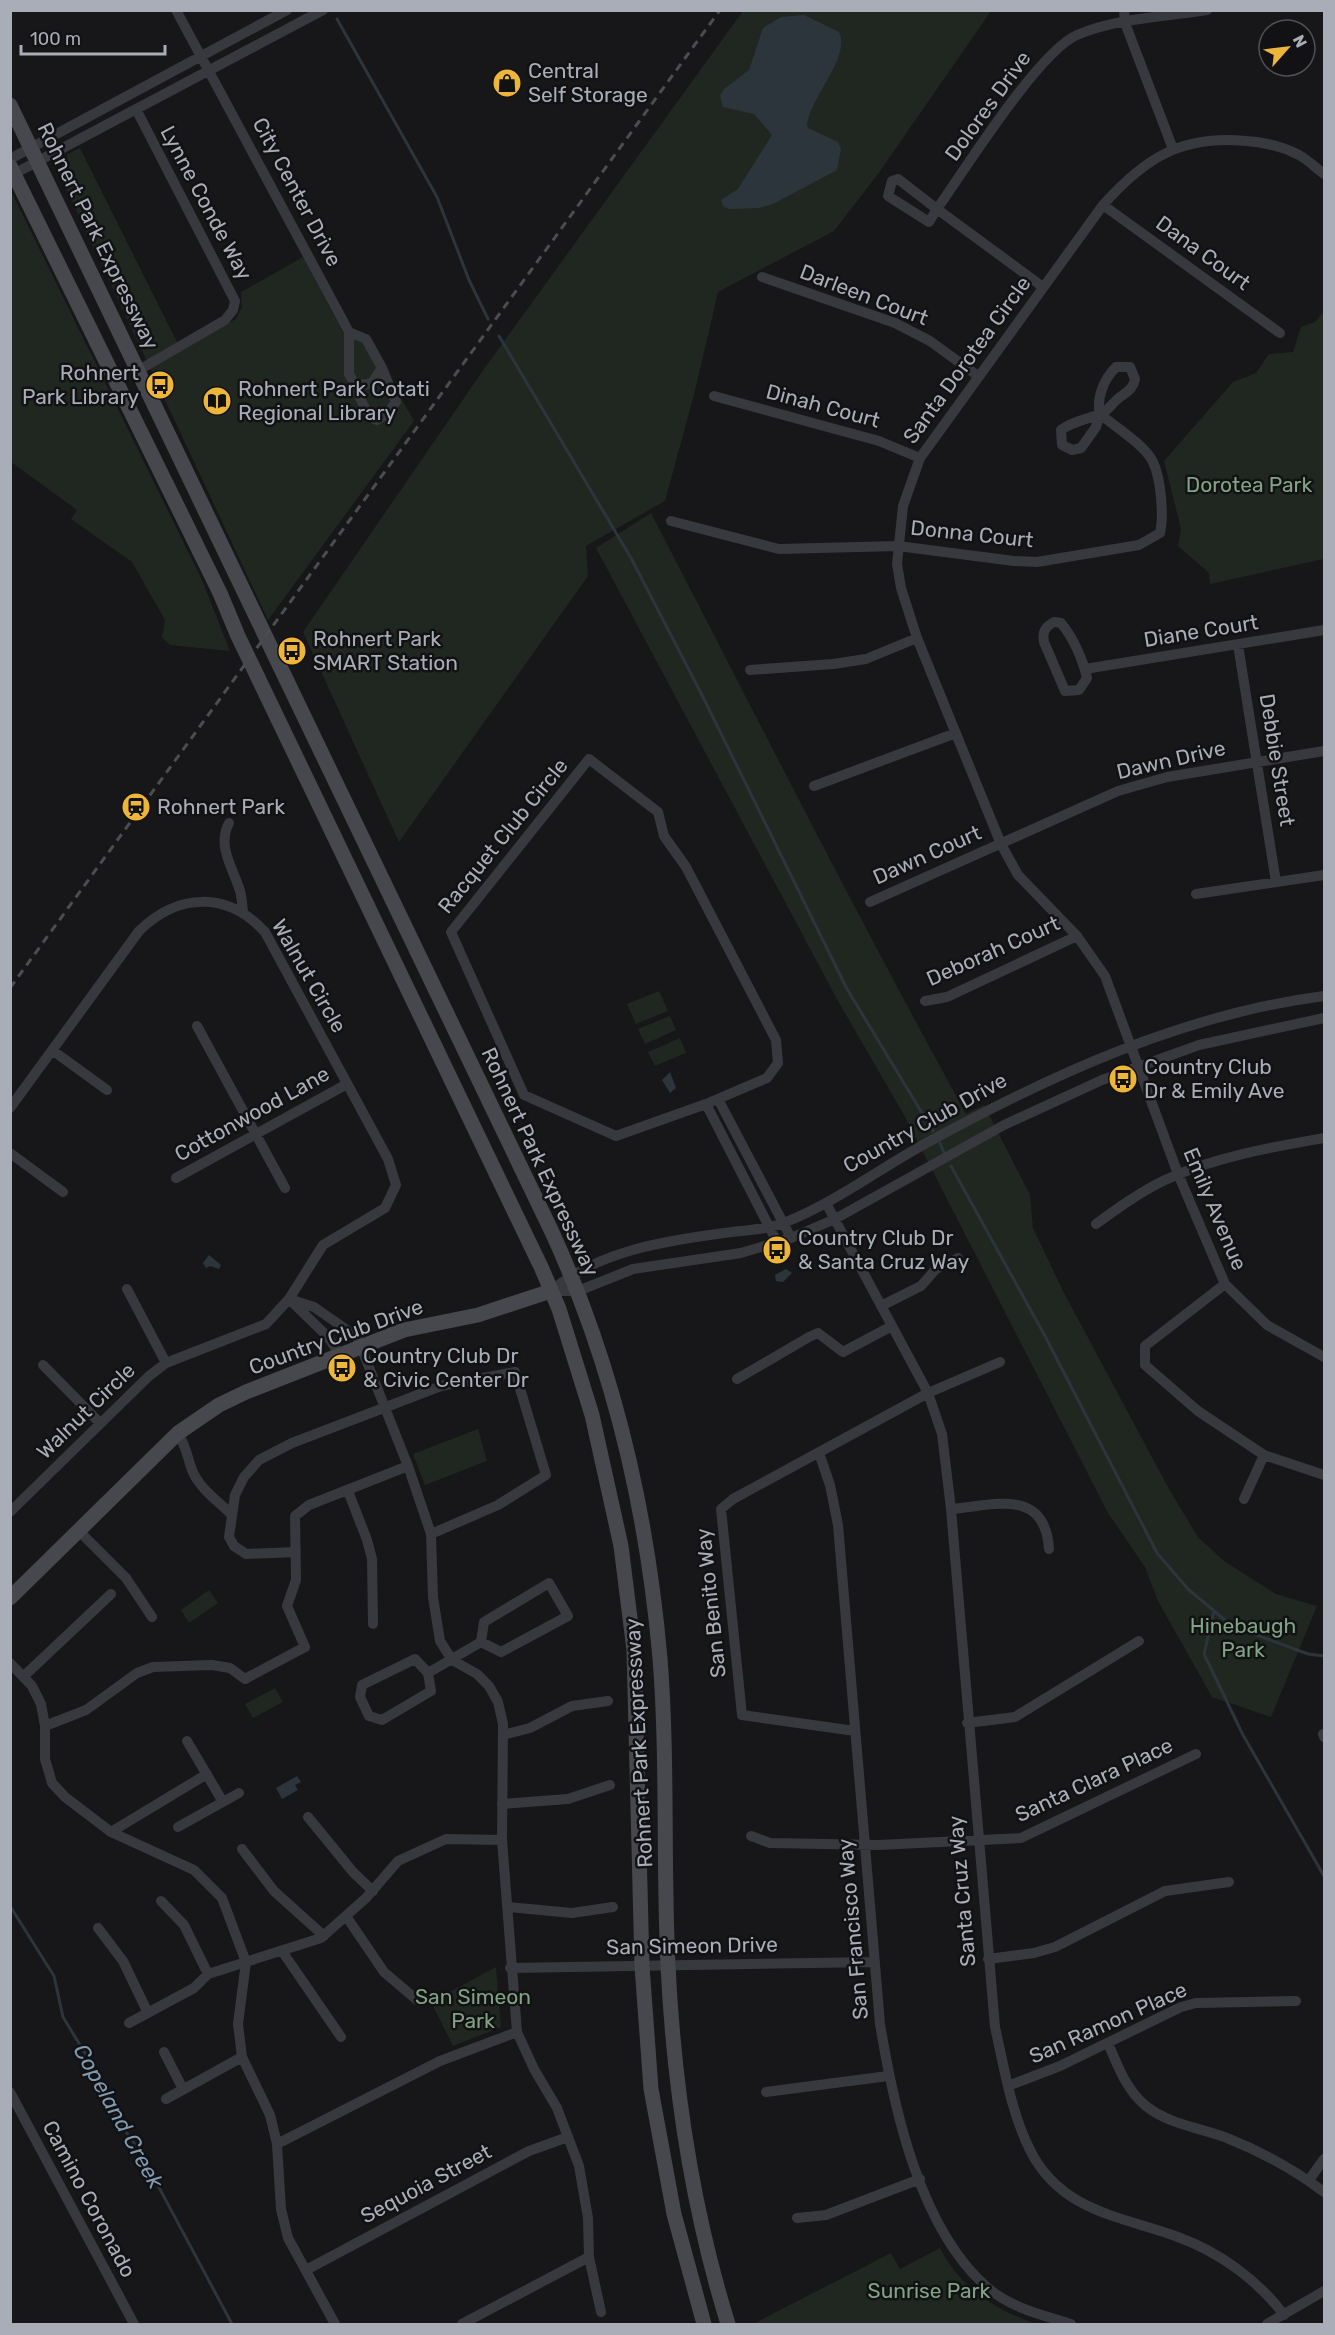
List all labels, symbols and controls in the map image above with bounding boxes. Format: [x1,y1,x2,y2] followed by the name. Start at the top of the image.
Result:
[21,18,165,56] scale bar
[1257,18,1317,78] north arrow
[30,28,81,50] text: 100 m
[1289,32,1311,51] text: N
[939,46,1036,165] street label: Dolores Drive
[528,58,648,107] place label: Central Self Storage
[491,67,523,99] shop icon: Central Self Storage
[248,113,347,270] street label: City Center Drive
[33,118,165,354] street label: Rohnert Park Expressway
[155,121,258,284] street label: Lynne Conde Way
[1151,210,1255,295] street label: Dana Court
[796,259,932,330] street label: Darleen Court
[898,271,1036,448] street label: Santa Dorotea Circle
[22,360,139,409] place label: Rohnert Park Library
[144,369,176,401] bus stop icon: Rohnert Park Library
[238,376,430,425] place label: Rohnert Park Cotati Regional Library
[764,378,883,433] street label: Dinah Court
[201,385,233,417] library icon: Rohnert Park Cotati Regional Library
[1186,472,1312,497] park label: Dorotea Park
[909,515,1035,552] street label: Donna Court
[1142,609,1260,652] street label: Diane Court
[313,626,458,675] place label: Rohnert Park SMART Station
[276,635,308,667] bus stop icon: Rohnert Park SMART Station
[1255,692,1300,828] street label: Debbie Street
[1114,735,1228,784] street label: Dawn Drive
[433,753,573,918] street label: Racquet Club Circle
[120,791,152,823] station icon: Rohnert Park
[157,794,285,819] place label: Rohnert Park
[869,820,985,889] street label: Dawn Court
[922,910,1063,991] street label: Deborah Court
[267,914,352,1037] street label: Walnut Circle
[476,1043,605,1281] street label: Rohnert Park Expressway
[1144,1054,1284,1103] place label: Country Club Dr & Emily Ave
[170,1061,334,1166] street label: Cottonwood Lane
[1107,1063,1139,1095] bus stop icon: Country Club Dr & Emily Ave
[838,1067,1011,1178] street label: Country Club Drive
[1178,1144,1253,1274] street label: Emily Avenue
[798,1225,970,1274] place label: Country Club Dr & Santa Cruz Way
[761,1234,793,1266] bus stop icon: Country Club Dr & Santa Cruz Way
[245,1293,426,1380] street label: Country Club Drive
[363,1343,529,1392] place label: Country Club Dr & Civic Center Dr
[326,1352,358,1384] bus stop icon: Country Club Dr & Civic Center Dr
[31,1358,140,1464] street label: Walnut Circle
[690,1527,731,1679] street label: San Benito Way
[1190,1613,1296,1662] park label: Hinebaugh Park
[619,1617,658,1868] street label: Rohnert Park Expressway
[1011,1732,1177,1827] street label: Santa Clara Place
[942,1814,981,1968] street label: Santa Cruz Way
[832,1837,873,2021] street label: San Francisco Way
[606,1932,778,1959] street label: San Simeon Drive
[1025,1977,1191,2069] street label: San Ramon Place
[415,1984,531,2033] park label: San Simeon Park
[68,2039,170,2194] water label: Copeland Creek
[38,2116,141,2281] street label: Camino Coronado
[356,2139,495,2229] street label: Sequoia Street
[868,2278,991,2303] park label: Sunrise Park

